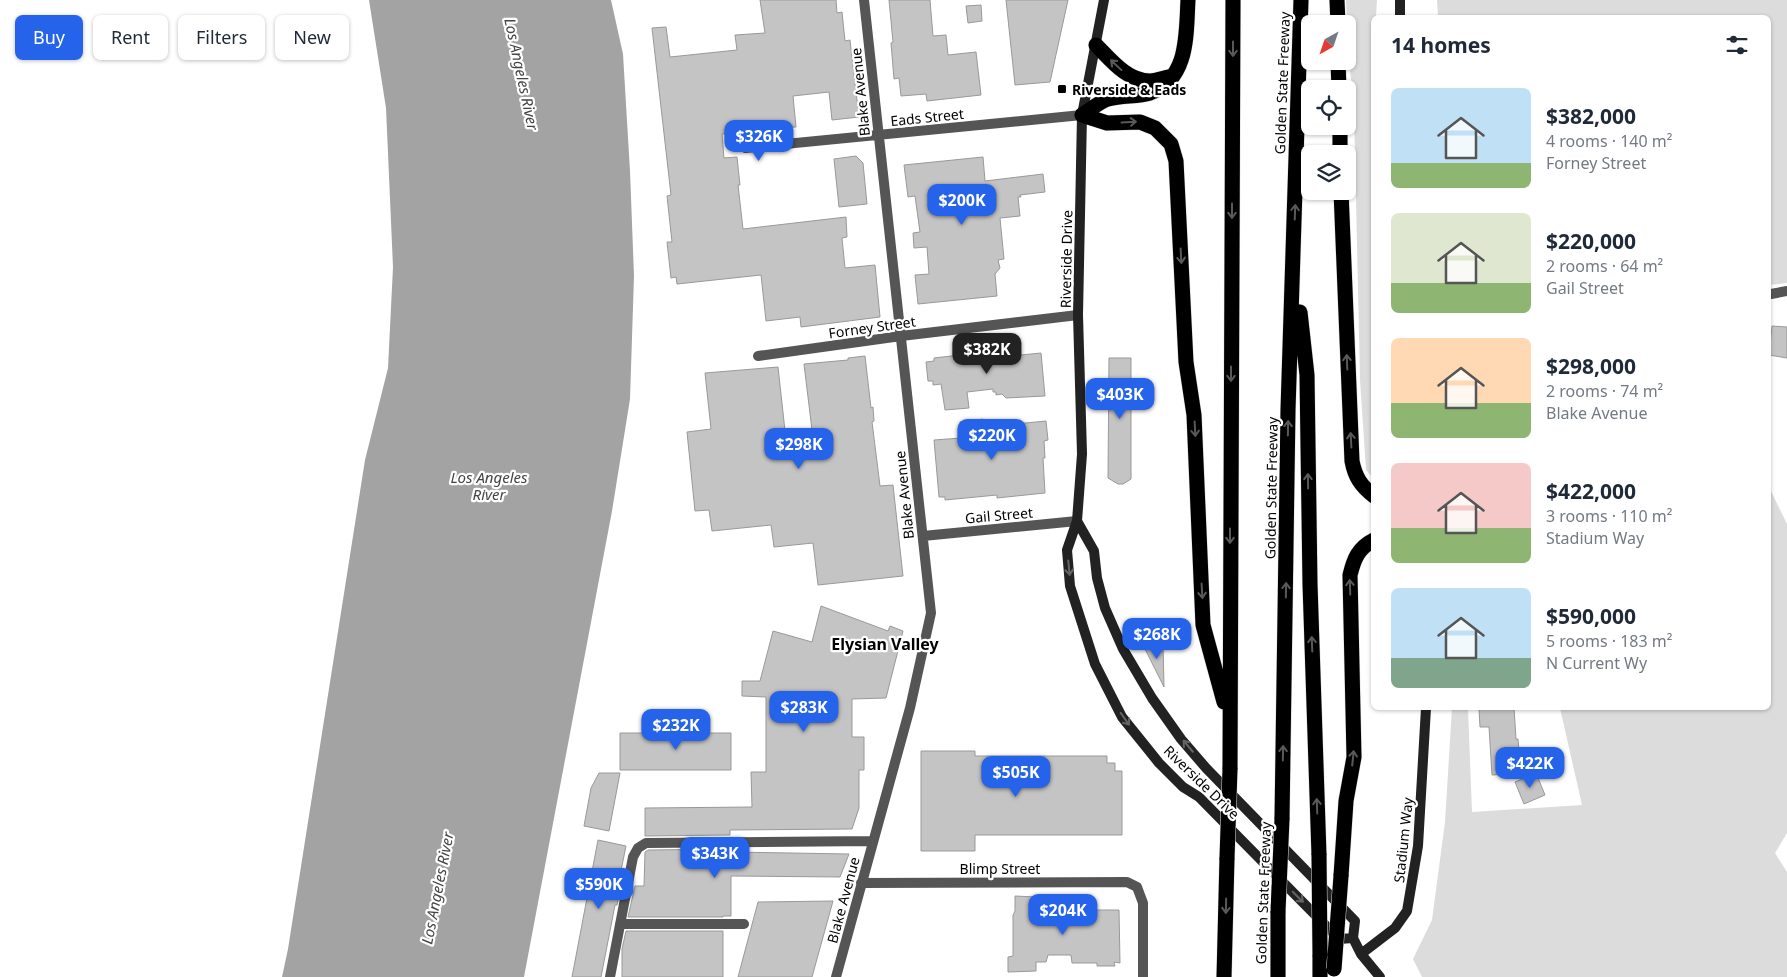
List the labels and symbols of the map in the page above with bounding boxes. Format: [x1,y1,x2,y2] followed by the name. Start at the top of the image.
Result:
[1270,11,1294,155] street label: Golden State Freeway
[1301,15,1356,70] north arrow
[500,16,544,133] water label: Los Angeles River
[1228,40,1238,56] one-way arrow
[846,47,874,137] street label: Blake Avenue
[1109,59,1122,71] one-way arrow
[1072,80,1186,99] place label: Riverside & Eads
[1056,83,1068,95] marker: Riverside & Eads
[889,104,965,130] street label: Eads Street
[1121,118,1137,127] one-way arrow
[724,120,794,162] pin: $326K
[927,184,997,226] pin: $200K
[1227,202,1237,219] one-way arrow
[1290,204,1300,220] one-way arrow
[1056,210,1076,308] street label: Riverside Drive
[1176,248,1185,264] one-way arrow
[827,311,917,343] street label: Forney Street
[952,332,1022,375] pin: $382K
[1343,355,1352,371] one-way arrow
[1226,365,1236,381] one-way arrow
[1085,378,1155,420] pin: $403K
[1260,416,1282,559] street label: Golden State Freeway
[957,418,1027,461] pin: $220K
[1190,420,1199,436] one-way arrow
[1283,420,1293,436] one-way arrow
[764,428,834,470] pin: $298K
[1346,432,1355,448] one-way arrow
[890,450,918,540] street label: Blake Avenue
[450,467,528,504] water label: Los Angeles River
[1303,473,1313,490] one-way arrow
[964,503,1034,527] street label: Gail Street
[1225,528,1235,544] one-way arrow
[1064,560,1073,576] one-way arrow
[1345,579,1355,596] one-way arrow
[1197,583,1206,599] one-way arrow
[1281,583,1290,599] one-way arrow
[1122,618,1192,660] pin: $268K
[831,633,940,655] district label: Elysian Valley
[1307,636,1316,652] one-way arrow
[769,690,839,733] pin: $283K
[641,708,711,751] pin: $232K
[1120,712,1130,726] one-way arrow
[1182,740,1193,753] one-way arrow
[1160,741,1244,823] street label: Riverside Drive
[1278,745,1288,762] one-way arrow
[1495,746,1565,789] pin: $422K
[1348,751,1358,767] one-way arrow
[981,756,1051,798] pin: $505K
[1389,795,1417,884] street label: Stadium Way
[1312,798,1322,814] one-way arrow
[1251,821,1275,965] street label: Golden State Freeway
[416,829,458,946] water label: Los Angeles River
[680,836,750,879] pin: $343K
[822,855,864,945] street label: Blake Avenue
[960,859,1040,878] street label: Blimp Street
[564,868,634,910] pin: $590K
[1292,891,1305,903] one-way arrow
[1028,894,1098,936] pin: $204K
[1221,898,1230,914] one-way arrow

